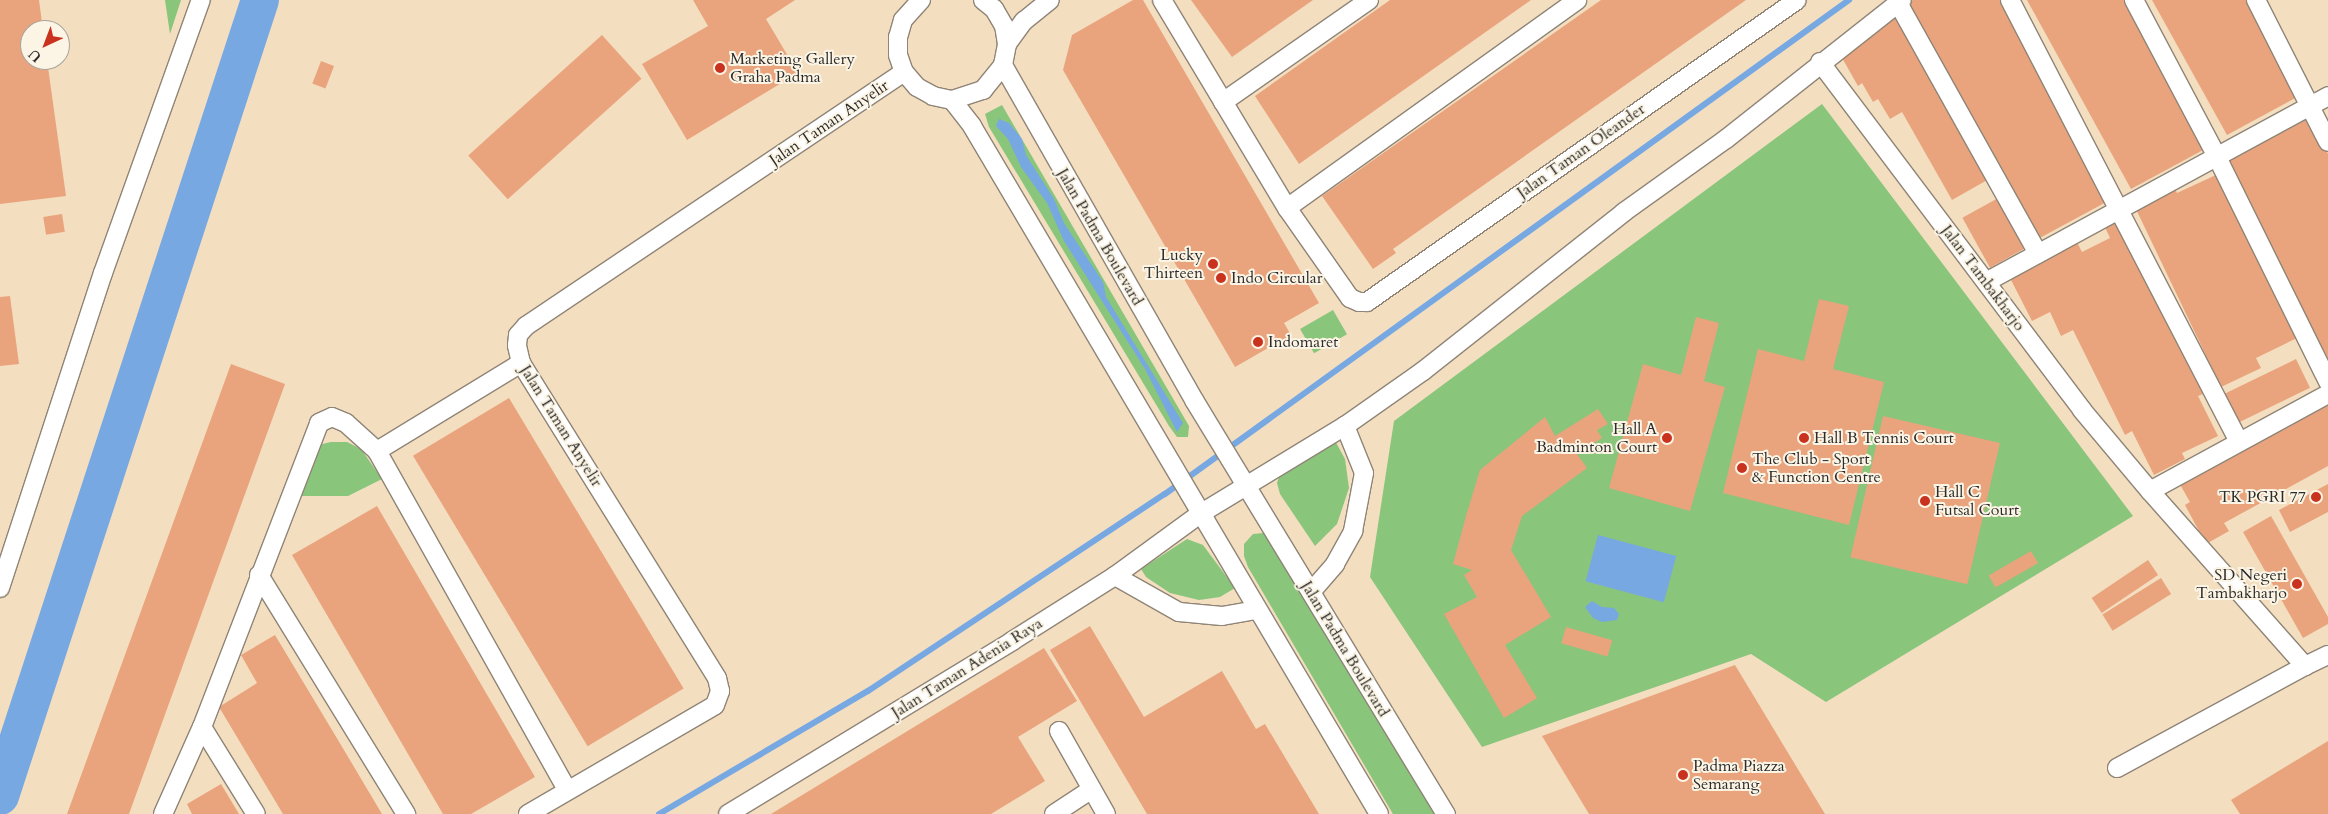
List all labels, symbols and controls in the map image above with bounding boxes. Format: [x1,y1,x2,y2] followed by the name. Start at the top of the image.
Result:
[20,20,70,70] north arrow
[24,45,46,66] text: U
[730,49,855,87] place label: Marketing Gallery Graha Padma
[714,62,726,74] marker: Marketing Gallery Graha Padma
[766,76,892,170] street label: Jalan Taman Anyelir
[1513,100,1649,202] street label: Jalan Taman Oleander
[1053,165,1147,309] street label: Jalan Padma Boulevard
[1937,221,2029,335] street label: Jalan Tambakharjo
[1143,245,1203,283] place label: Lucky Thirteen
[1207,258,1219,270] marker: Lucky Thirteen
[1231,268,1322,288] place label: Indo Circular
[1215,272,1227,284] marker: Indo Circular
[1268,332,1338,352] place label: Indomaret
[1252,336,1264,348] marker: Indomaret
[516,362,606,490] street label: Jalan Taman Anyelir
[1536,419,1657,457] place label: Hall A Badminton Court
[1814,428,1954,448] place label: Hall B Tennis Court
[1661,432,1673,444] marker: Hall A Badminton Court
[1798,432,1810,444] marker: Hall B Tennis Court
[1752,449,1881,487] place label: The Club - Sport & Function Centre
[1736,462,1748,474] marker: The Club - Sport & Function Centre
[1935,482,2019,520] place label: Hall C Futsal Court
[2219,487,2306,507] place label: TK PGRI 77
[2310,491,2322,503] marker: TK PGRI 77
[1919,495,1931,507] marker: Hall C Futsal Court
[2196,565,2287,603] place label: SD Negeri Tambakharjo
[1297,577,1393,721] street label: Jalan Padma Boulevard
[2291,578,2303,590] marker: SD Negeri Tambakharjo
[888,614,1046,722] street label: Jalan Taman Adenia Raya
[1693,756,1785,794] place label: Padma Piazza Semarang
[1677,769,1689,781] marker: Padma Piazza Semarang

